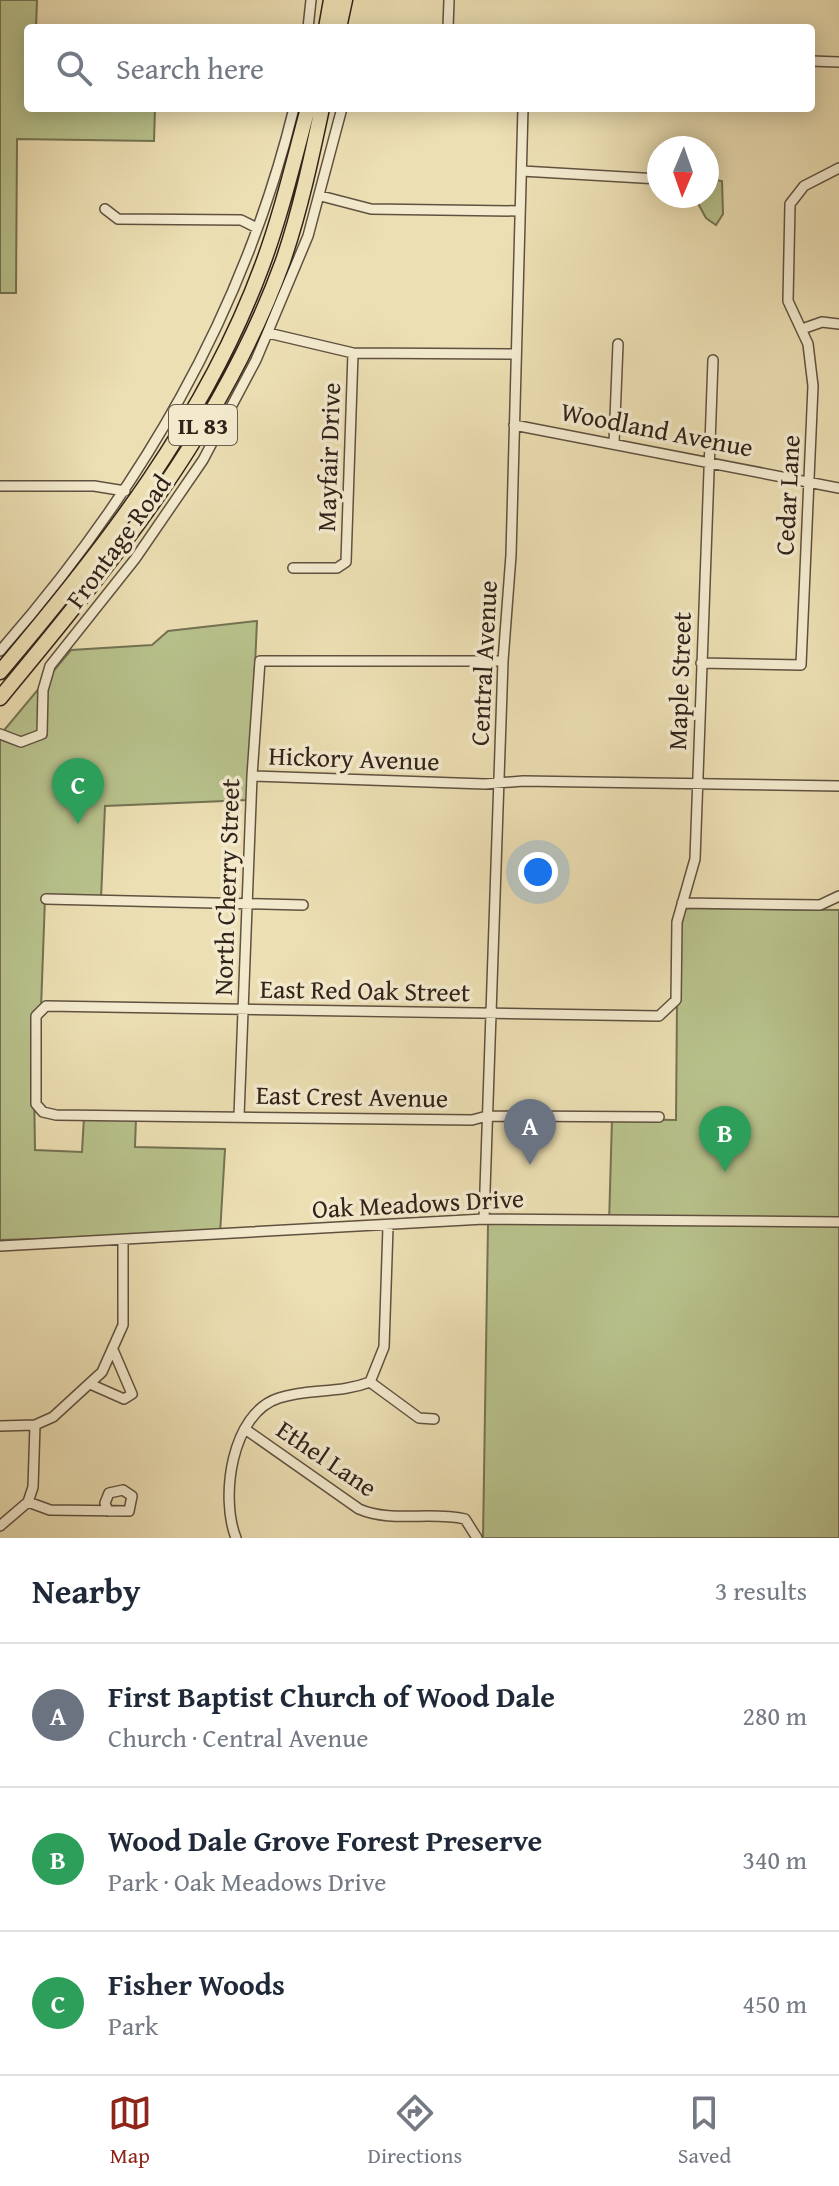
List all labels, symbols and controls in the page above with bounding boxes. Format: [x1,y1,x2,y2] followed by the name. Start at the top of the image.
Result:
[24,24,815,112] search box
[52,46,96,90] icon: search
[116,46,264,90] text: Search here
[647,136,719,208] north arrow
[306,382,350,532] street label: Mayfair Drive
[557,391,757,467] street label: Woodland Avenue
[169,405,237,445] road number: IL 83
[764,434,810,556] street label: Cedar Lane
[56,466,180,616] street label: Frontage Road
[459,579,507,747] street label: Central Avenue
[657,611,701,751] street label: Maple Street
[268,736,440,780] street label: Hickory Avenue
[52,758,104,824] pin: C
[203,778,249,996] street label: North Cherry Street
[518,852,558,892] your location
[260,969,470,1011] street label: East Red Oak Street
[255,1075,449,1117] street label: East Crest Avenue
[504,1099,556,1165] pin: A
[699,1106,751,1172] pin: B
[311,1178,525,1228] street label: Oak Meadows Drive
[269,1410,385,1506] street label: Ethel Lane
[32,1566,141,1615] text: Nearby
[715,1571,807,1610] text: 3 results
[108,1674,555,1718] text: First Baptist Church of Wood Dale
[50,1696,66,1735] text: A
[742,1696,807,1735] text: 280 m
[108,1718,368,1757] text: Church · Central Avenue
[108,1818,542,1862] text: Wood Dale Grove Forest Preserve
[50,1840,66,1879] text: B
[742,1840,807,1879] text: 340 m
[108,1862,386,1901] text: Park · Oak Meadows Drive
[108,1962,285,2006] text: Fisher Woods
[51,1984,65,2023] text: C
[742,1984,807,2023] text: 450 m
[108,2006,158,2045] text: Park
[108,2091,152,2171] tab: Map
[368,2091,462,2171] tab: Directions
[678,2091,731,2171] tab: Saved

